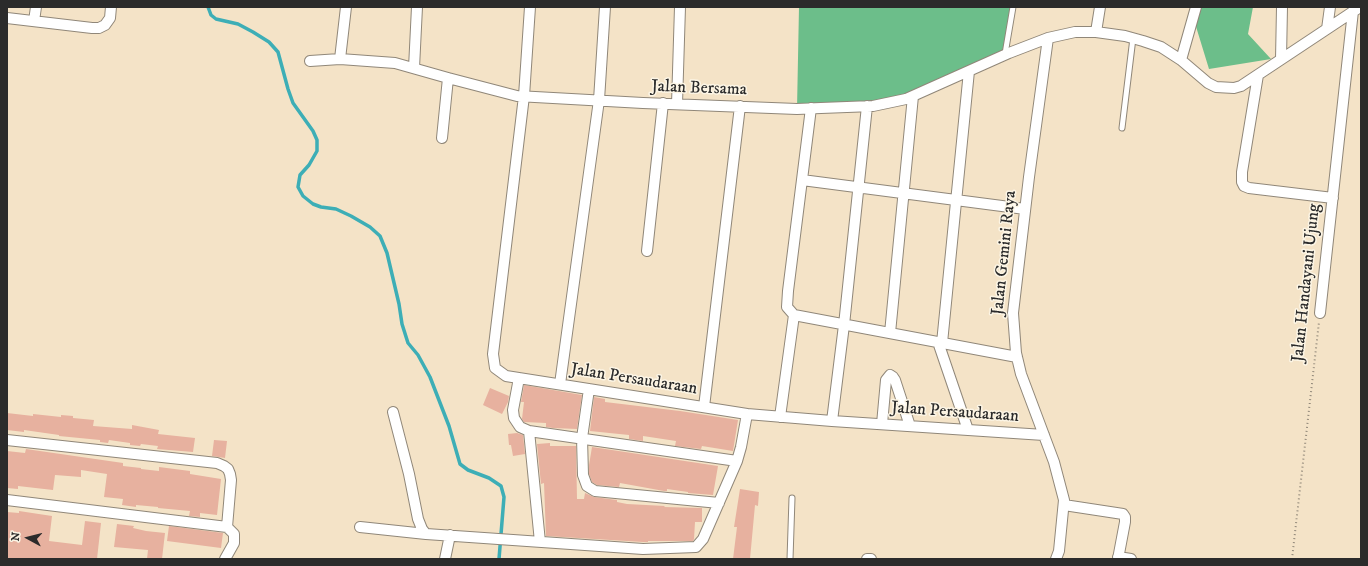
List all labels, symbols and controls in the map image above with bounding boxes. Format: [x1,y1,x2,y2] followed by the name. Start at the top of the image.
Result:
[651,77,747,101] street label: Jalan Bersama
[988,190,1022,316] street label: Jalan Gemini Raya
[1289,203,1325,363] street label: Jalan Handayani Ujung
[569,360,699,400] street label: Jalan Persaudaraan
[890,398,1020,428] street label: Jalan Persaudaraan
[8,518,48,558] north arrow
[9,531,24,542] text: N

